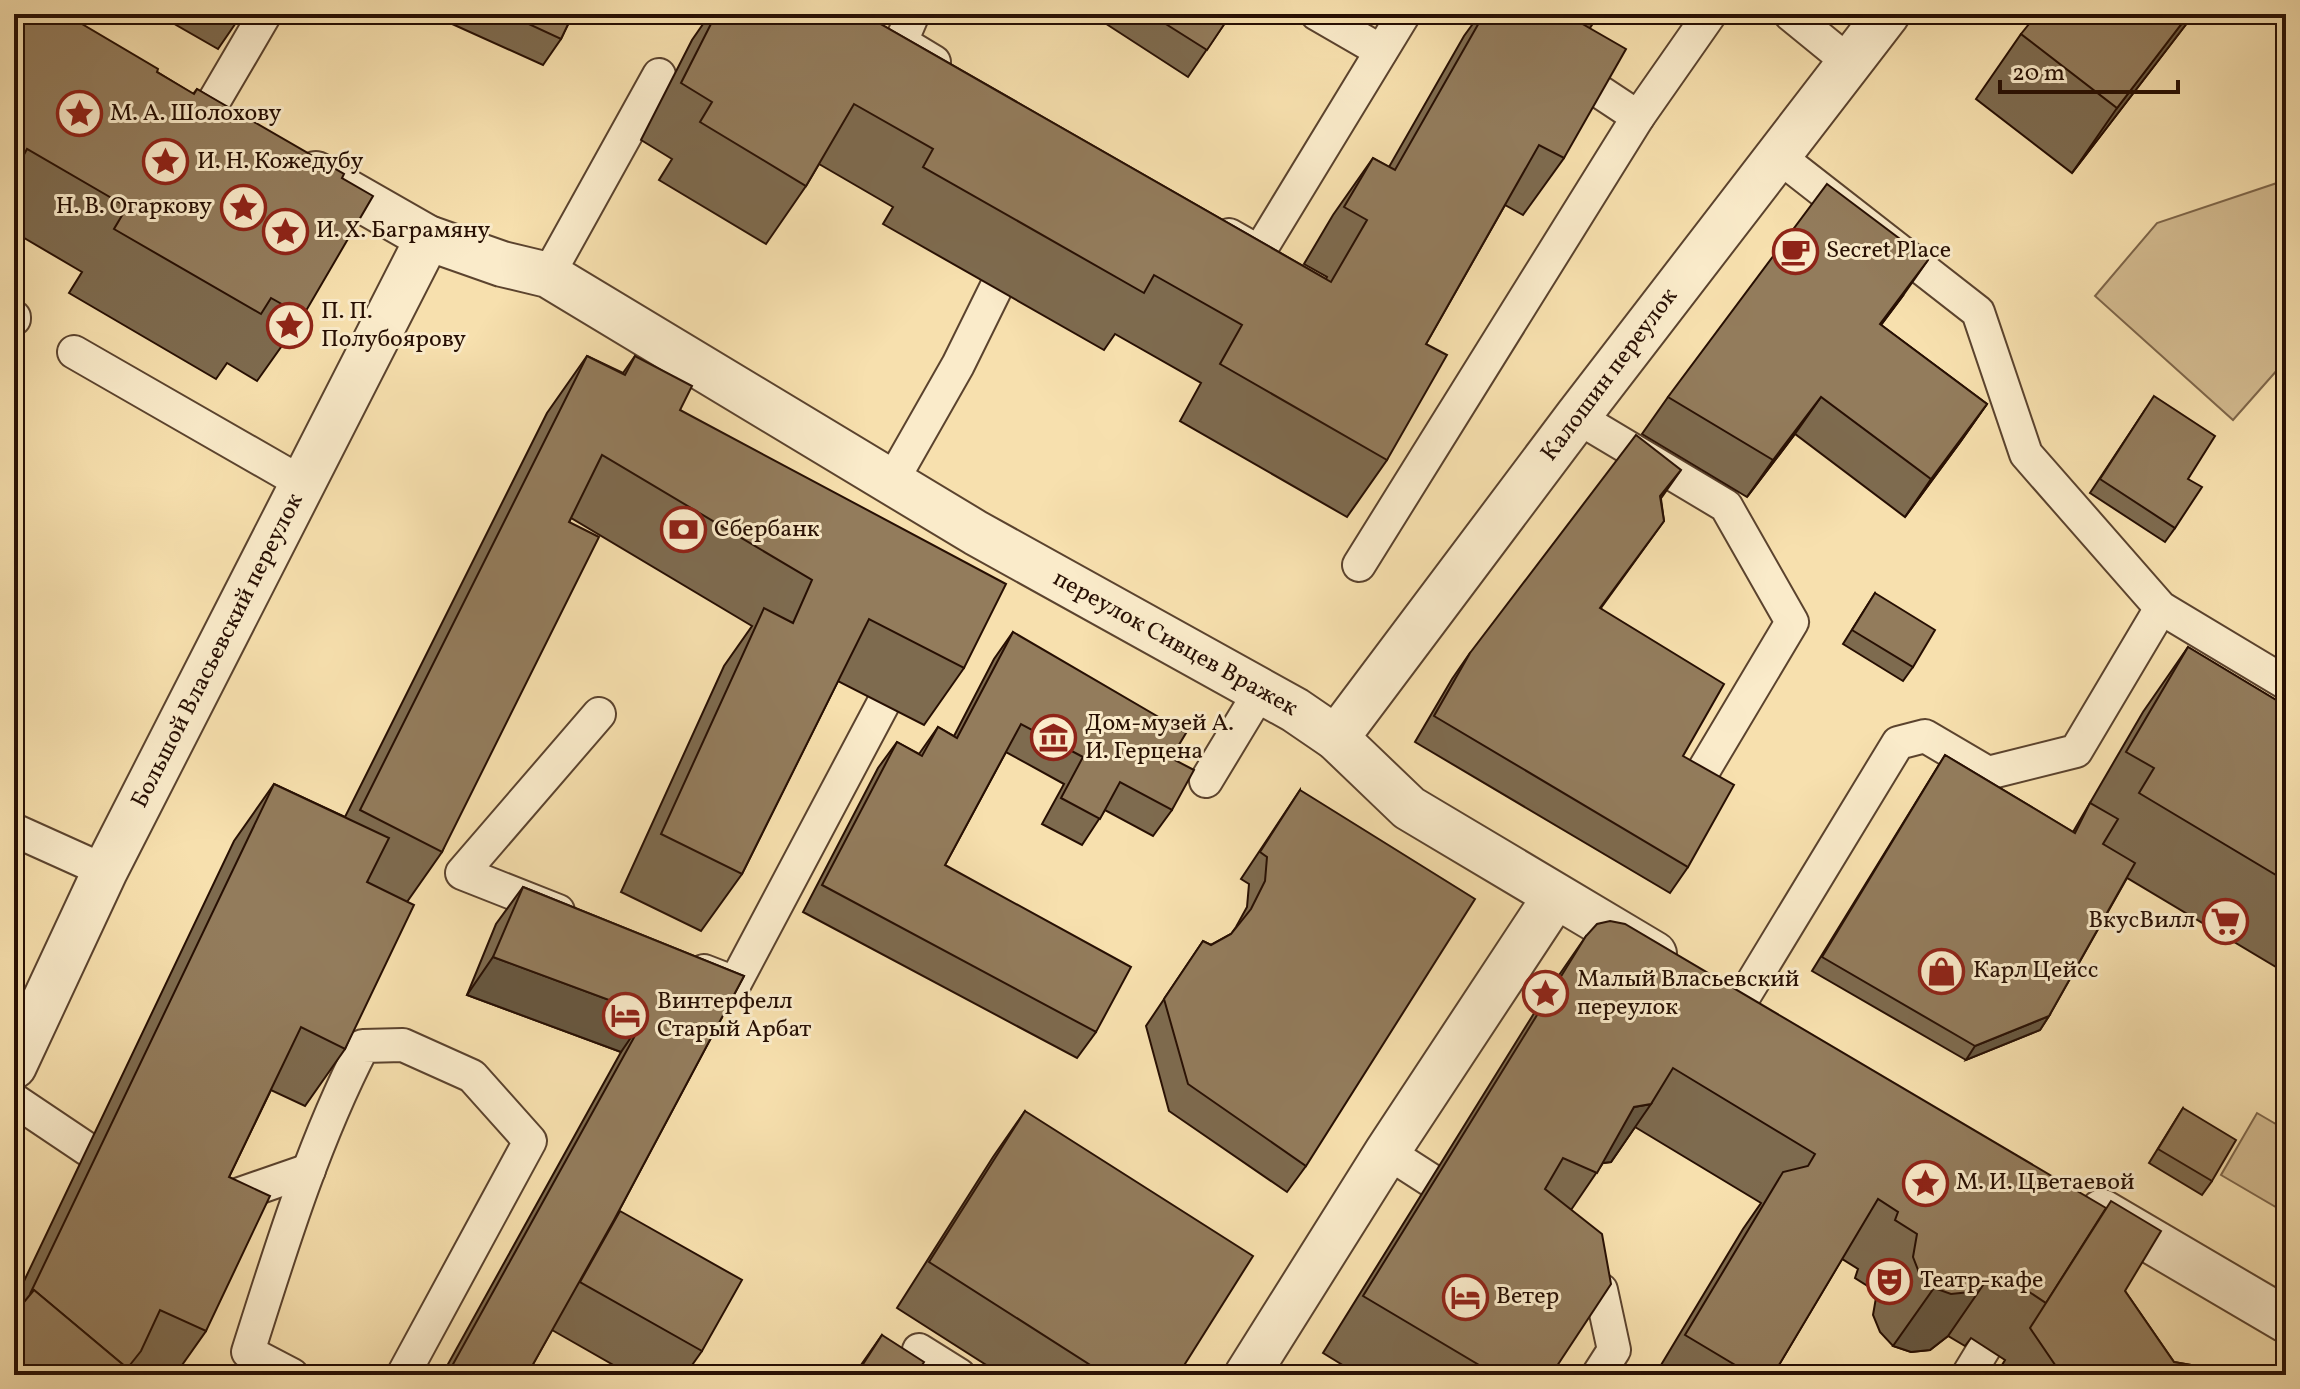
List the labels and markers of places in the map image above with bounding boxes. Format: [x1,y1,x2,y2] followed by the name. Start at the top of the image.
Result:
[55,90,103,138] place icon: М. А. Шолохову
[110,97,282,131] place label: М. А. Шолохову
[142,138,190,186] place icon: И. Н. Кожедубу
[197,145,364,179] place label: И. Н. Кожедубу
[219,183,267,231] place icon: Н. В. Огаркову
[56,190,212,224] place label: Н. В. Огаркову
[261,207,309,255] place icon: И. Х. Баграмяну
[316,214,490,248] place label: И. Х. Баграмяну
[1771,227,1819,275] cafe icon: Secret Place
[1826,234,1951,268] place label: Secret Place
[321,295,466,357] place label: П. П. Полубоярову
[266,302,314,350] place icon: П. П. Полубоярову
[659,506,707,554] bank icon: Сбербанк
[714,513,820,547] place label: Сбербанк
[1085,707,1234,769] place label: Дом-музей А. И. Герцена
[1030,714,1078,762] museum icon: Дом-музей А. И. Герцена
[2202,897,2250,945] supermarket icon: ВкусВилл
[2088,904,2195,938] place label: ВкусВилл
[1918,947,1966,995] shop icon: Карл Цейсс
[1973,954,2099,988] place label: Карл Цейсс
[1577,963,1799,1025] place label: Малый Власьевский переулок
[1522,970,1570,1018] place icon: Малый Власьевский переулок
[657,985,811,1047] place label: Винтерфелл Старый Арбат
[602,992,650,1040] hotel icon: Винтерфелл Старый Арбат
[1901,1159,1949,1207] place icon: М. И. Цветаевой
[1956,1166,2135,1200] place label: М. И. Цветаевой
[1865,1257,1913,1305] theatre icon: Театр-кафе
[1920,1264,2043,1298] place label: Театр-кафе
[1441,1273,1489,1321] hotel icon: Ветер
[1496,1280,1559,1314] place label: Ветер

